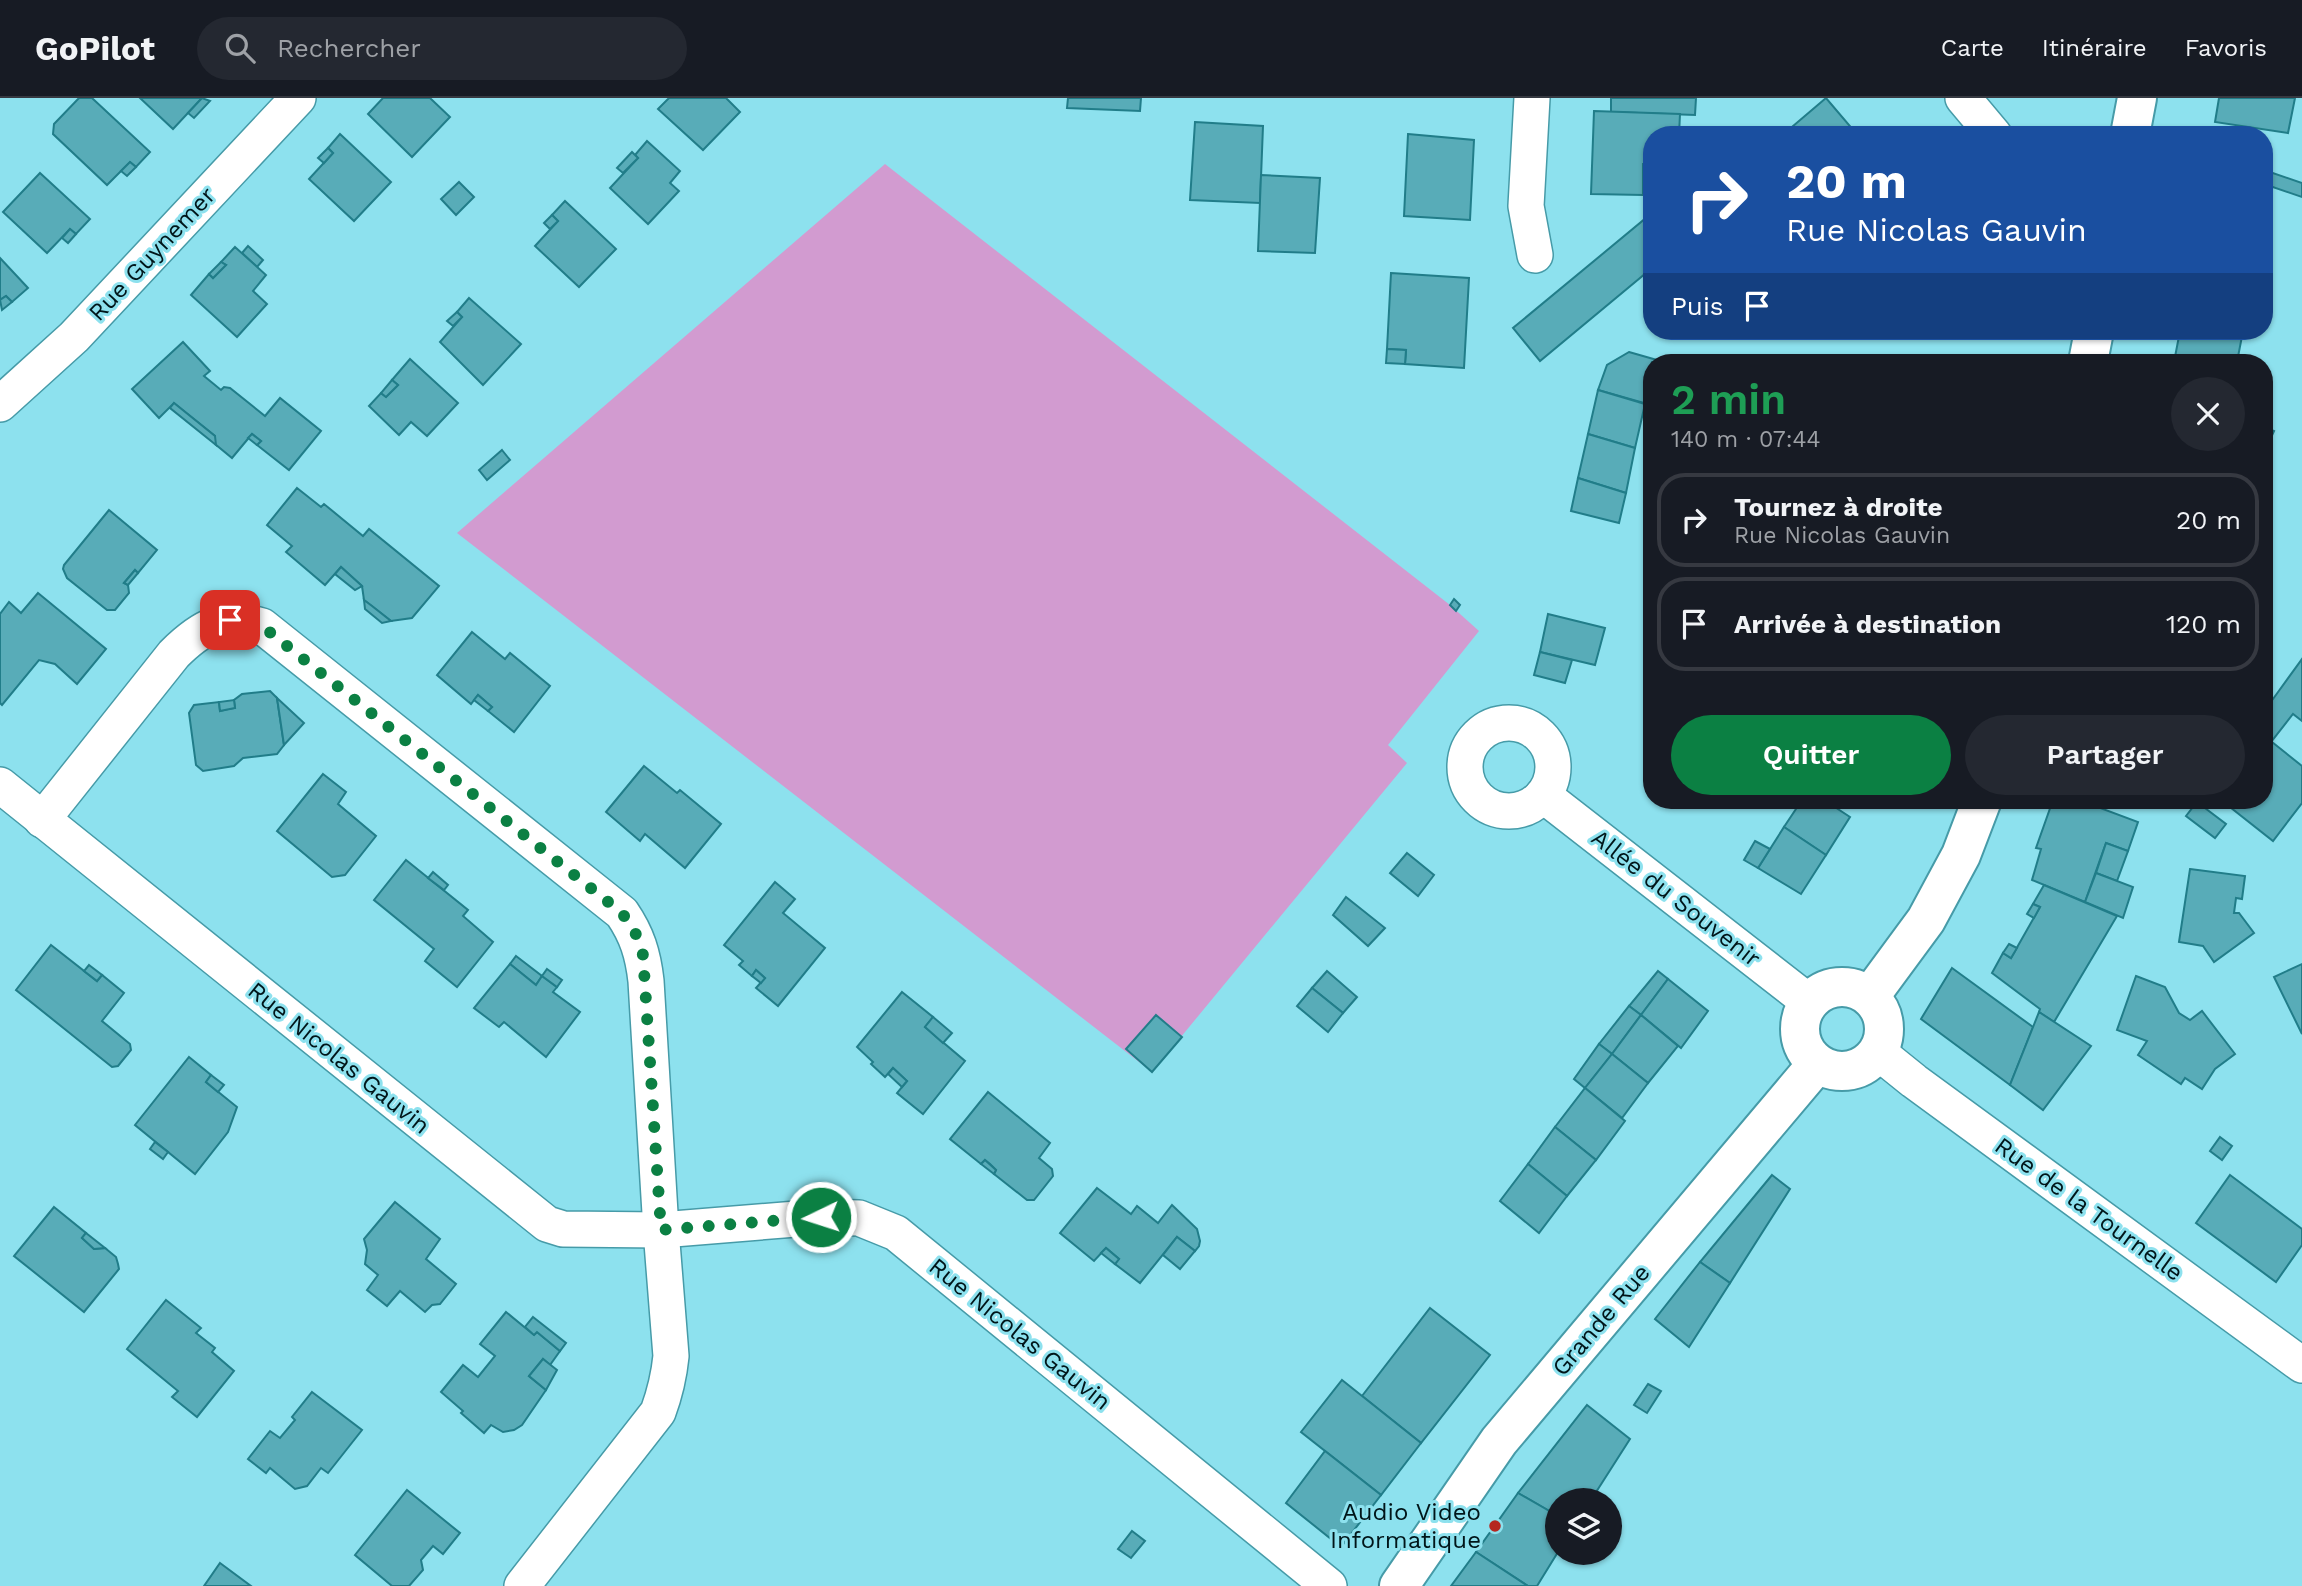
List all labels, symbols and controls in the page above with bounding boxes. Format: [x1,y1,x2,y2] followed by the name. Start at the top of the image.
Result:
[197,17,687,80] search box
[35,29,155,68] text: GoPilot
[221,29,259,67] icon: search
[277,33,421,63] text: Rechercher
[1941,34,2004,62] text: Carte
[2042,34,2147,62] text: Itinéraire
[2185,34,2267,62] text: Favoris
[1786,152,1907,210] text: 20 m
[1671,154,1762,245] icon: right
[83,181,221,327] street label: Rue Guynemer
[1786,211,2087,249] text: Rue Nicolas Gauvin
[1738,287,1776,325] icon: arrive
[1671,291,1724,321] text: Puis
[1671,375,1786,424] text: 2 min
[2171,377,2245,451] button: close
[1671,426,1821,453] text: 140 m · 07:44
[1734,492,1943,522] text: Tournez à droite
[1675,501,1713,539] icon: right
[2176,505,2241,535] text: 20 m
[1734,522,1950,549] text: Rue Nicolas Gauvin
[200,590,260,650] pin
[211,601,249,639] icon: arrive
[1675,605,1713,643] icon: arrive
[1734,609,2001,639] text: Arrivée à destination
[2166,609,2241,639] text: 120 m
[1671,715,1951,795] button: Quitter
[1965,715,2245,795] button: Partager
[1586,823,1766,973] street label: Allée du Souvenir
[243,976,435,1140] street label: Rue Nicolas Gauvin
[1990,1131,2188,1287] street label: Rue de la Tournelle
[784,1180,858,1254] position arrow
[924,1252,1116,1416] street label: Rue Nicolas Gauvin
[1546,1259,1656,1381] street label: Grande Rue
[1545,1488,1622,1565] map controls
[1545,1488,1622,1565] button: layers
[1330,1498,1481,1554] place label: Audio Video Informatique
[1487,1518,1503,1534] marker: Audio Video Informatique

